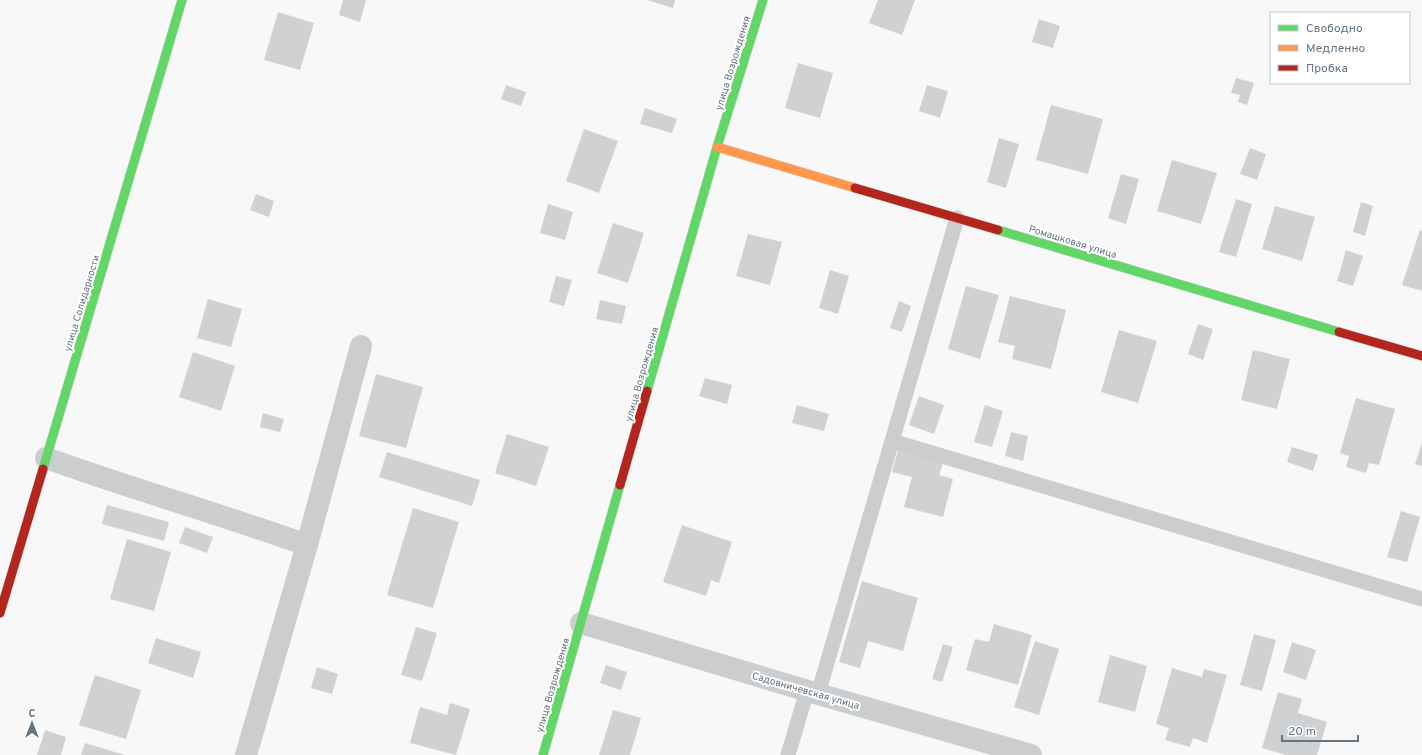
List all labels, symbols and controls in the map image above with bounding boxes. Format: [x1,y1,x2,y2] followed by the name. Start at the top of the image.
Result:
[1270,12,1410,84] legend
[713,15,754,112] street label: улица Возрождения
[1306,21,1363,37] text: Свободно
[1306,41,1366,57] text: Медленно
[1306,61,1348,77] text: Пробка
[1027,223,1118,262] street label: Ромашковая улица
[62,253,103,353] street label: улица Солидарности
[623,325,662,423] street label: улица Возрождения
[534,636,573,734] street label: улица Возрождения
[750,670,861,713] street label: Садовничевская улица
[12,703,52,743] north arrow
[28,707,36,721] text: С
[1282,717,1358,743] scale bar
[1288,724,1316,740] text: 20 m

